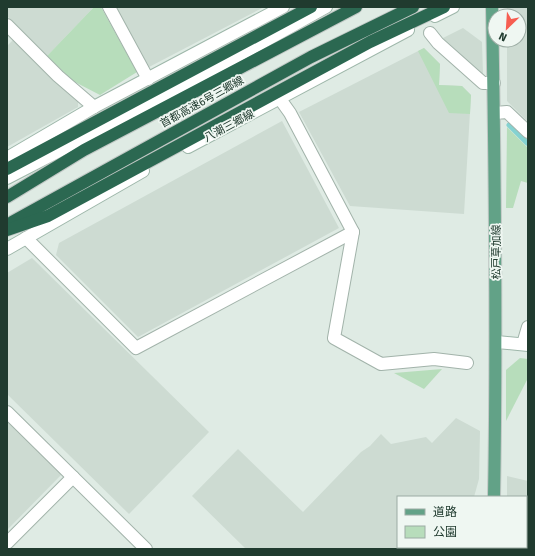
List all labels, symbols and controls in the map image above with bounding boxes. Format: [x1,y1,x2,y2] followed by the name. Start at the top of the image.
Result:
[487,8,527,48] north arrow
[497,29,509,44] text: N
[158,74,246,130] street label: 首都高速6号三郷線
[202,107,256,145] street label: 八潮三郷線
[490,225,503,280] street label: 松戸草加線
[397,496,527,548] legend
[433,505,457,519] text: 道路
[433,525,457,539] text: 公園

